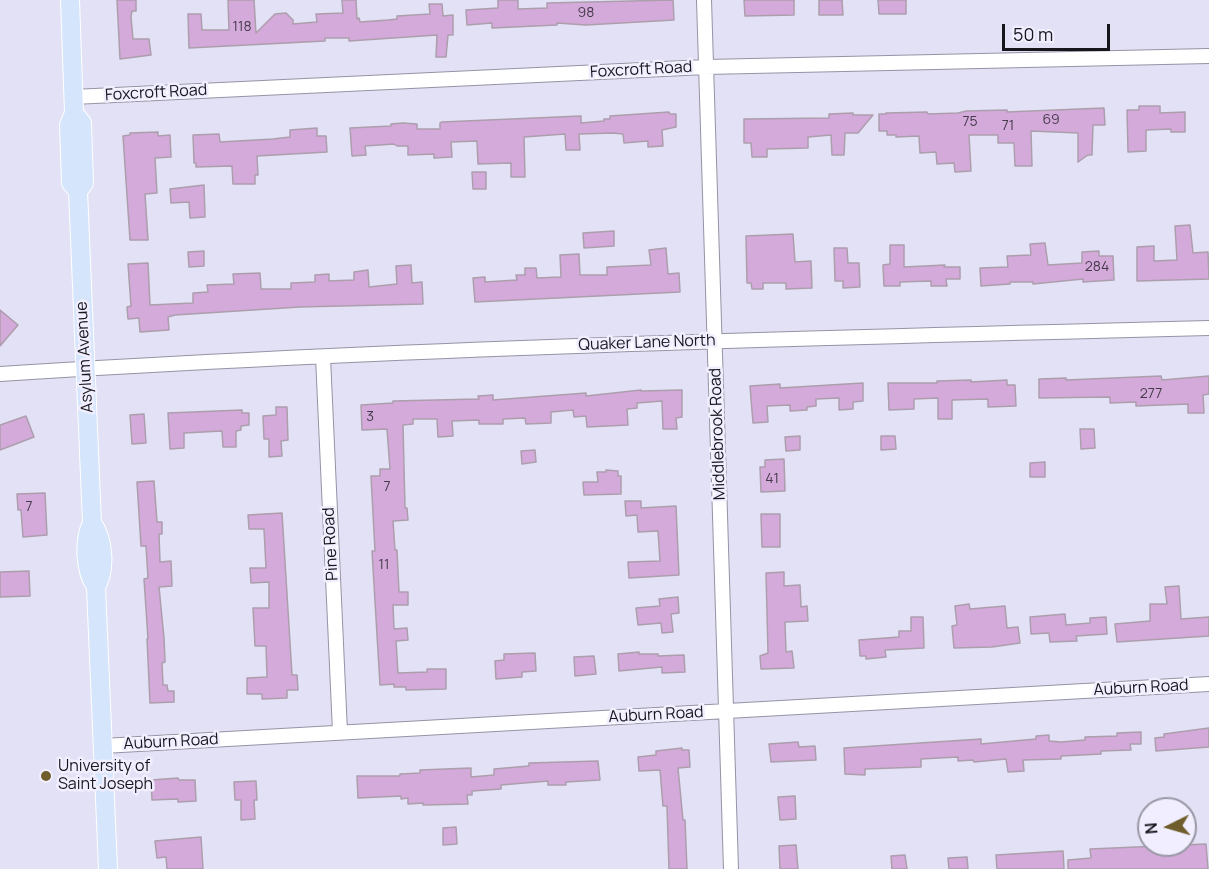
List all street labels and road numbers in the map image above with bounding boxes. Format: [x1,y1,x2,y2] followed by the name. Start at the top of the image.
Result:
[589,58,693,82] street label: Foxcroft Road
[104,81,208,105] street label: Foxcroft Road
[72,301,98,413] street label: Asylum Avenue
[578,331,716,355] street label: Quaker Lane North
[706,368,730,500] street label: Middlebrook Road
[319,507,343,581] street label: Pine Road
[1093,676,1189,700] street label: Auburn Road
[608,703,704,727] street label: Auburn Road
[123,730,219,754] street label: Auburn Road

